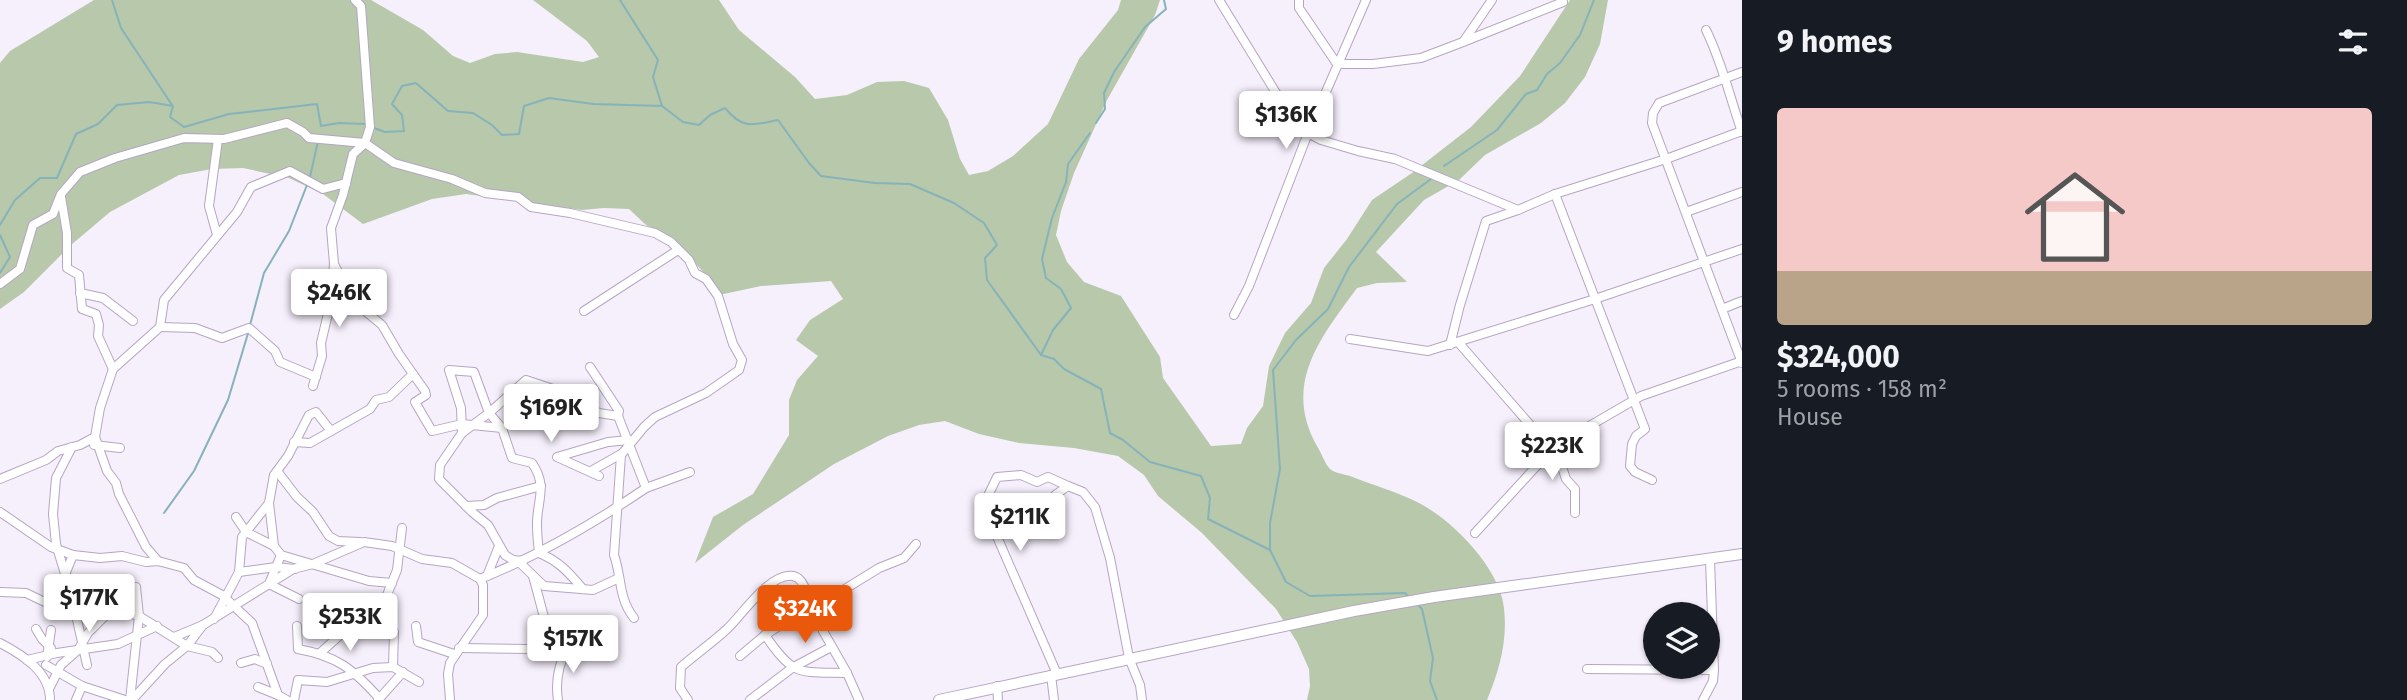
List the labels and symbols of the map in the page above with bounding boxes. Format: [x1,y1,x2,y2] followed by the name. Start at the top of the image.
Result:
[1237,92,1335,151] pin: $136K
[290,270,388,329] pin: $246K
[502,384,600,444] pin: $169K
[1503,422,1601,482] pin: $223K
[971,494,1069,553] pin: $211K
[40,574,138,634] pin: $177K
[756,586,854,645] pin: $324K
[301,594,399,653] pin: $253K
[524,616,622,675] pin: $157K

